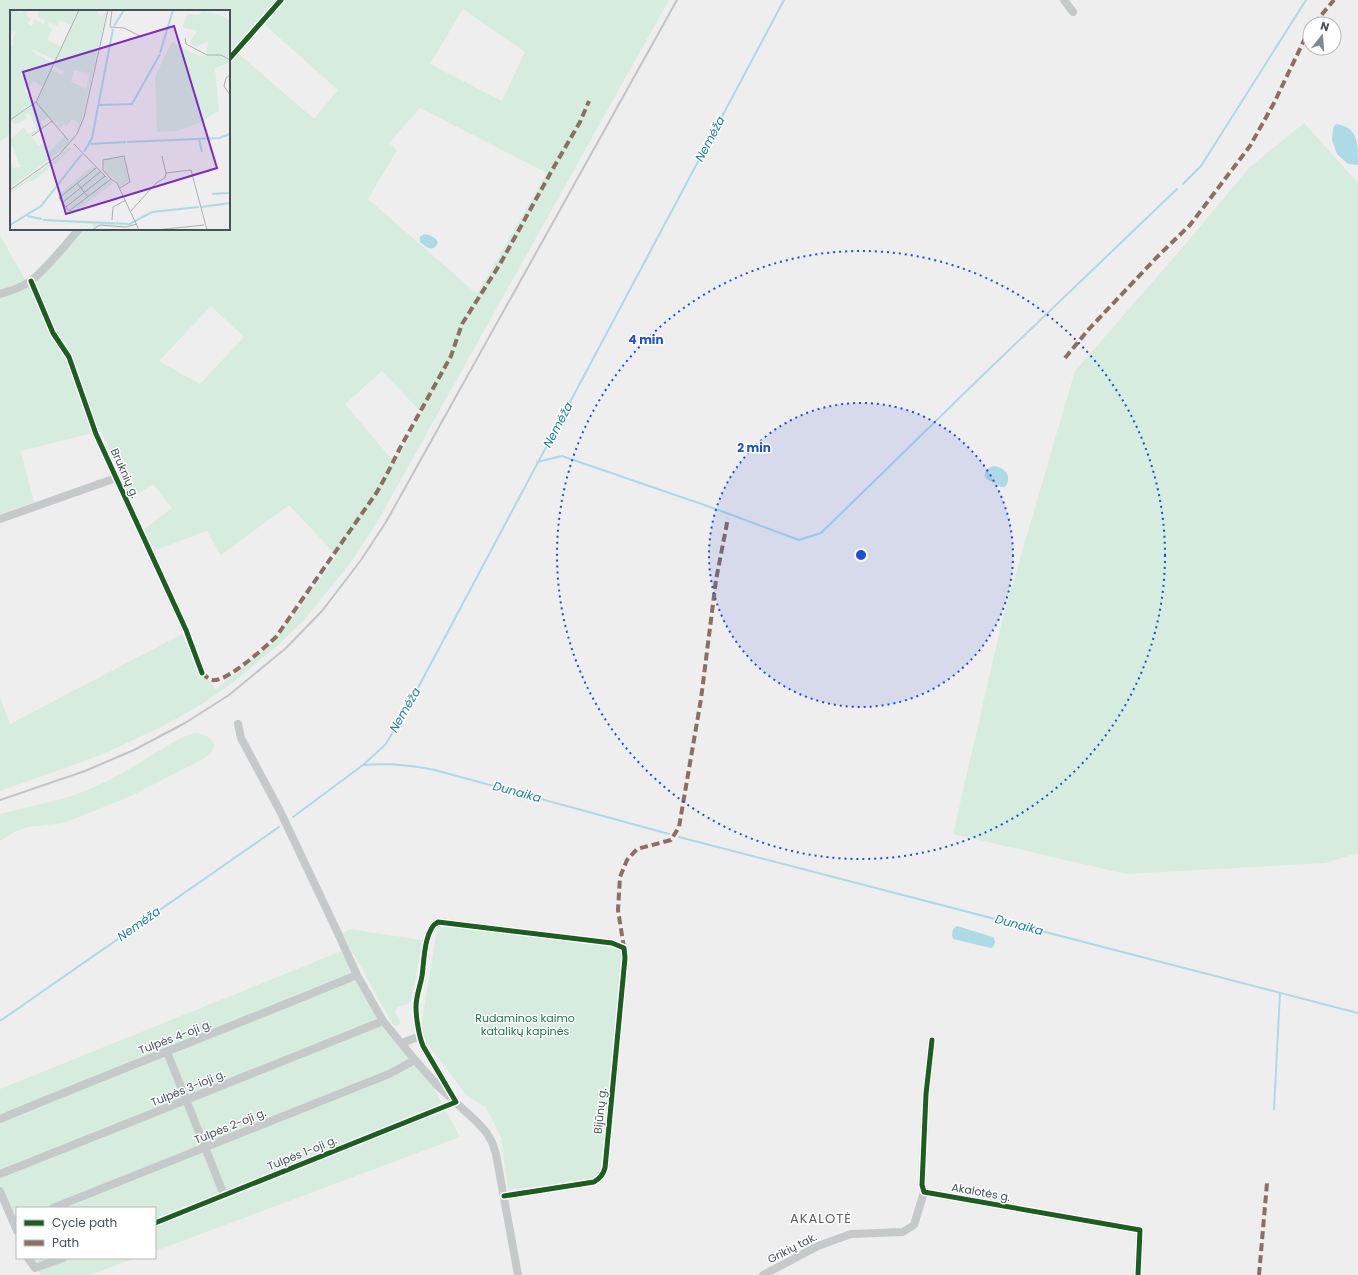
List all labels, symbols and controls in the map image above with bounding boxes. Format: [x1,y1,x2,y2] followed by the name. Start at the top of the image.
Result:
[10,10,230,230] inset map
[1302,16,1342,56] north arrow
[1319,18,1331,35] text: N
[690,113,729,164] water label: Nemėža
[628,331,664,348] text: 4 min
[538,399,577,450] water label: Nemėža
[737,439,771,456] text: 2 min
[107,446,143,500] street label: Bruknių g.
[854,548,868,562] centre of rings
[385,684,424,735] water label: Nemėža
[491,777,543,806] water label: Dunaika
[114,903,164,945] water label: Nemėža
[993,910,1045,939] water label: Dunaika
[475,1010,575,1039] park label: Rudaminos kaimo katalikų kapinės
[136,1016,214,1058] street label: Tulpės 4-oji g.
[148,1066,228,1110] street label: Tulpės 3-ioji g.
[590,1087,610,1135] street label: Bijūnų g.
[192,1104,268,1148] street label: Tulpės 2-oji g.
[265,1132,339,1174] street label: Tulpės 1-oji g.
[950,1179,1012,1205] street label: Akalotės g.
[16,1207,156,1259] legend
[790,1209,852,1228] district label: AKALOTĖ
[52,1214,117,1231] text: Cycle path
[765,1229,819,1267] street label: Grikių tak.
[52,1234,79,1251] text: Path

